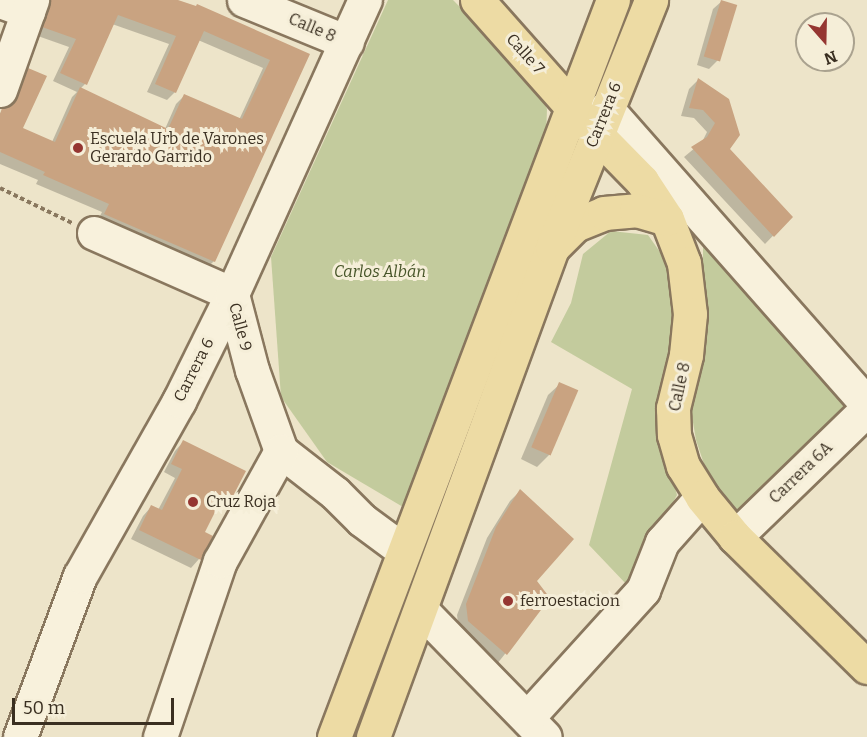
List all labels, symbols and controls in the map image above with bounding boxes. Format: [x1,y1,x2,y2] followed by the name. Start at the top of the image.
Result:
[285,9,339,47] street label: Calle 8
[795,12,855,72] north arrow
[502,30,548,78] street label: Calle 7
[822,46,840,69] text: N
[582,79,626,151] street label: Carrera 6
[90,129,264,167] place label: Escuela Urb de Varones Gerardo Garrido
[71,141,85,155] marker: Escuela Urb de Varones Gerardo Garrido
[334,262,426,282] park label: Carlos Albán
[224,301,256,353] street label: Calle 9
[170,335,218,405] street label: Carrera 6
[665,361,695,413] street label: Calle 8
[765,438,837,508] street label: Carrera 6A
[206,492,276,512] place label: Cruz Roja
[184,493,202,511] marker: Cruz Roja
[520,591,620,611] place label: ferroestacion
[501,594,515,608] marker: ferroestacion
[15,686,177,724] scale bar
[23,697,65,719] text: 50 m

